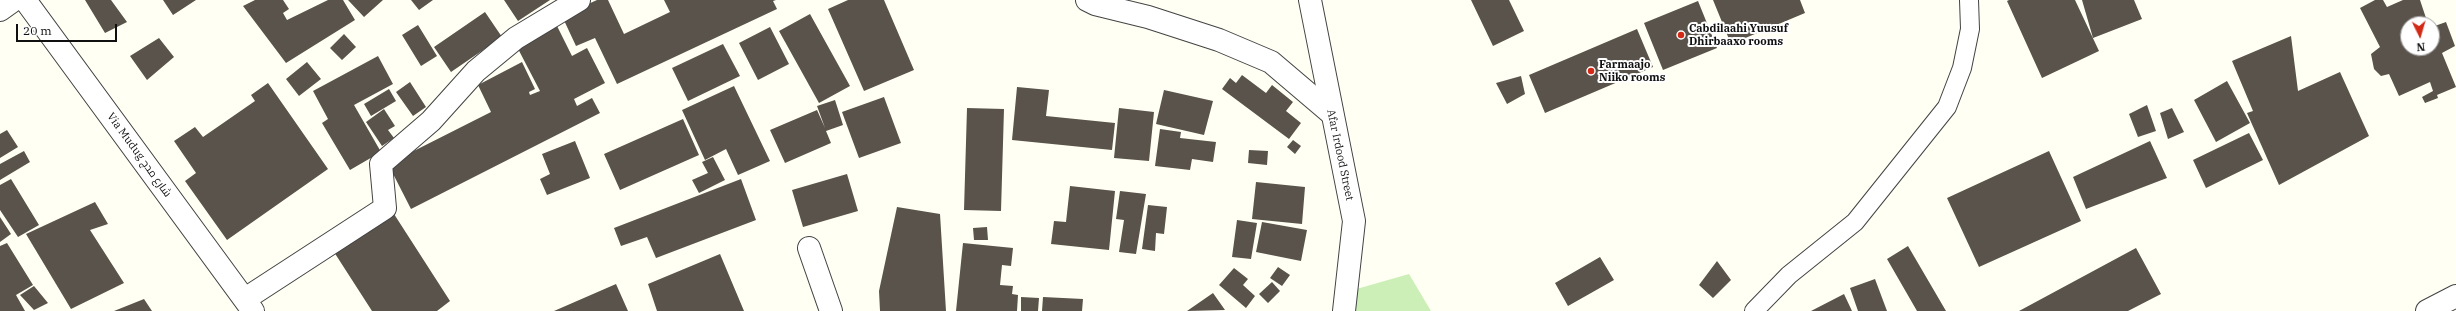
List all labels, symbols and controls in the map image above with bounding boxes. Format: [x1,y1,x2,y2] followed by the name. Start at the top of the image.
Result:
[18,16,119,42] scale bar
[2400,16,2440,56] north arrow
[1689,22,1788,48] place label: Cabdilaahi Yuusuf Dhirbaaxo rooms
[23,23,52,38] text: 20 m
[1676,30,1686,40] marker: Cabdilaahi Yuusuf Dhirbaaxo rooms
[2416,40,2426,54] text: N
[1599,58,1665,84] place label: Farmaajo Niiko rooms
[1586,66,1596,76] marker: Farmaajo Niiko rooms
[1324,108,1356,202] street label: Afar Irdood Street
[104,110,174,200] street label: Via Mudug شارع مدج

